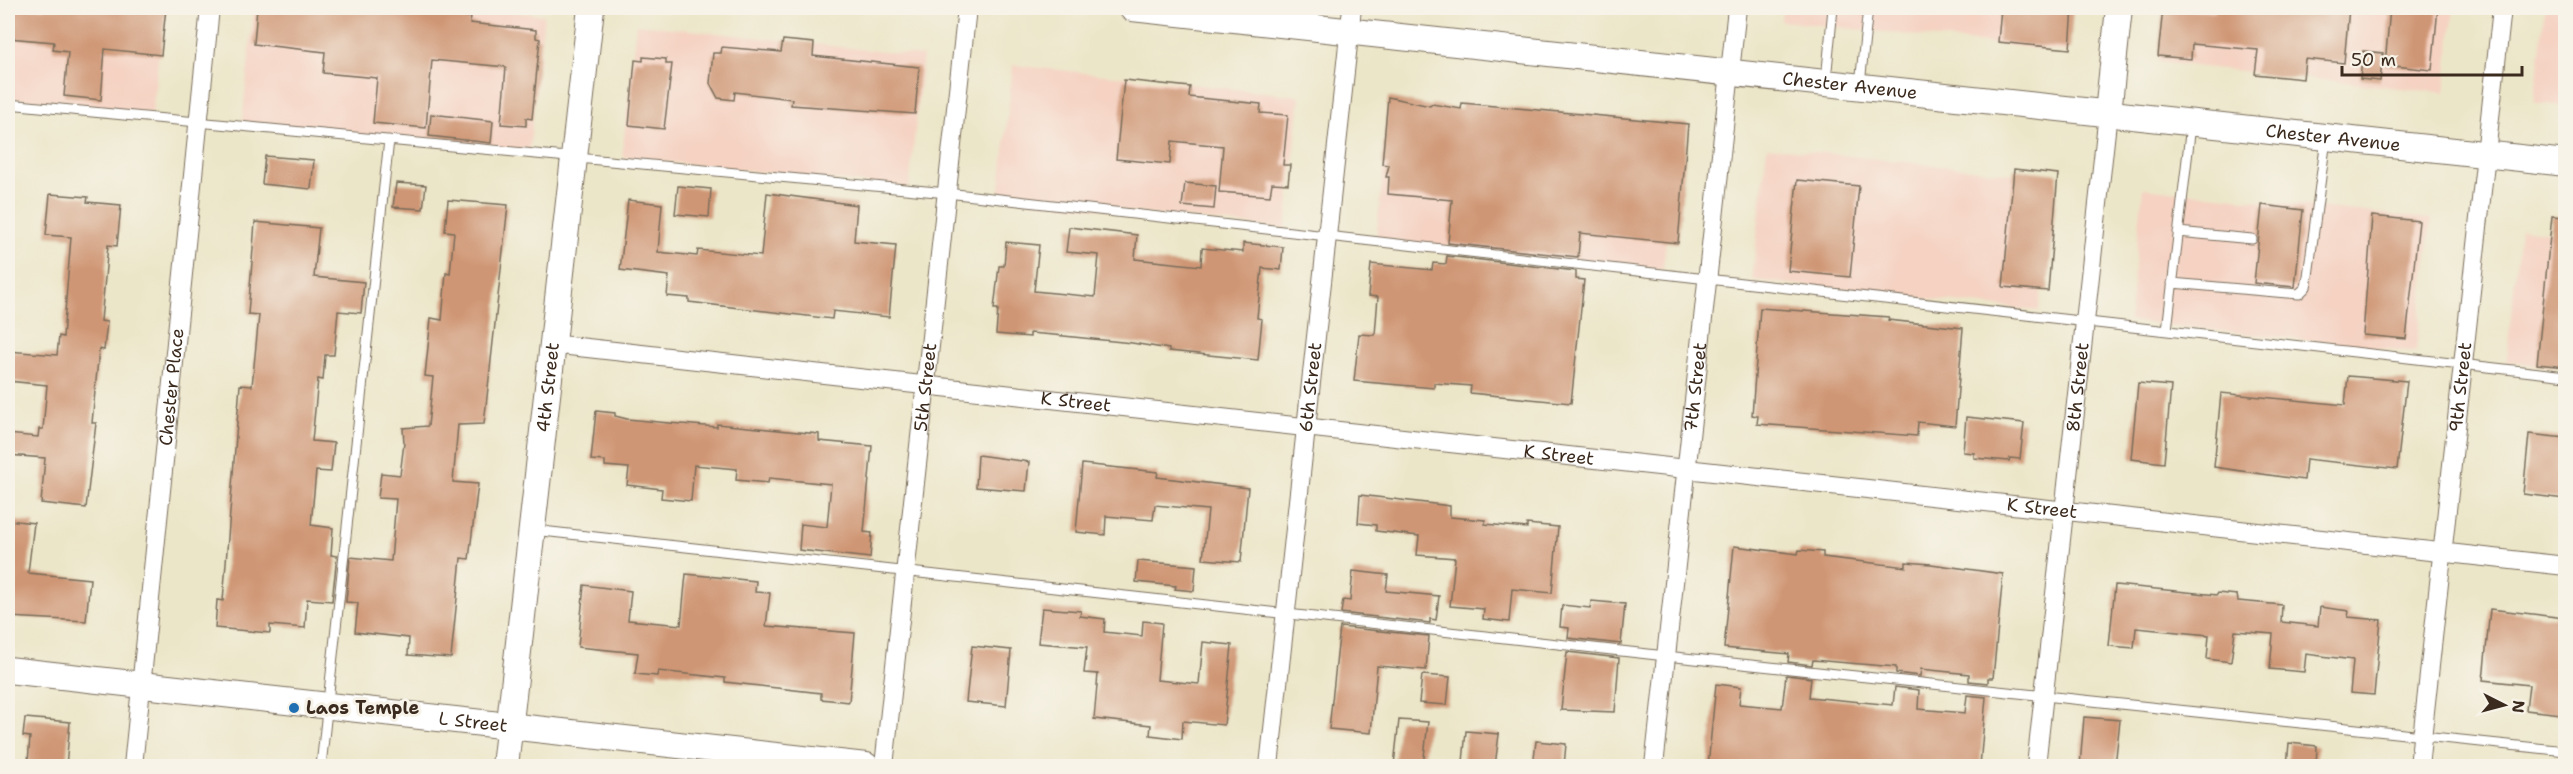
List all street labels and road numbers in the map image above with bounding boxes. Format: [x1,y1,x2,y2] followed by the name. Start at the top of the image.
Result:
[1781,66,1919,105] street label: Chester Avenue
[2264,119,2402,157] street label: Chester Avenue
[154,327,189,447] street label: Chester Place
[531,341,565,434] street label: 4th Street
[1294,341,1327,433] street label: 6th Street
[1679,341,1712,433] street label: 7th Street
[2061,341,2095,433] street label: 8th Street
[2444,341,2477,433] street label: 9th Street
[909,342,942,433] street label: 5th Street
[1039,386,1112,418] street label: K Street
[1522,439,1596,471] street label: K Street
[2006,492,2079,524] street label: K Street
[437,706,509,738] street label: L Street

